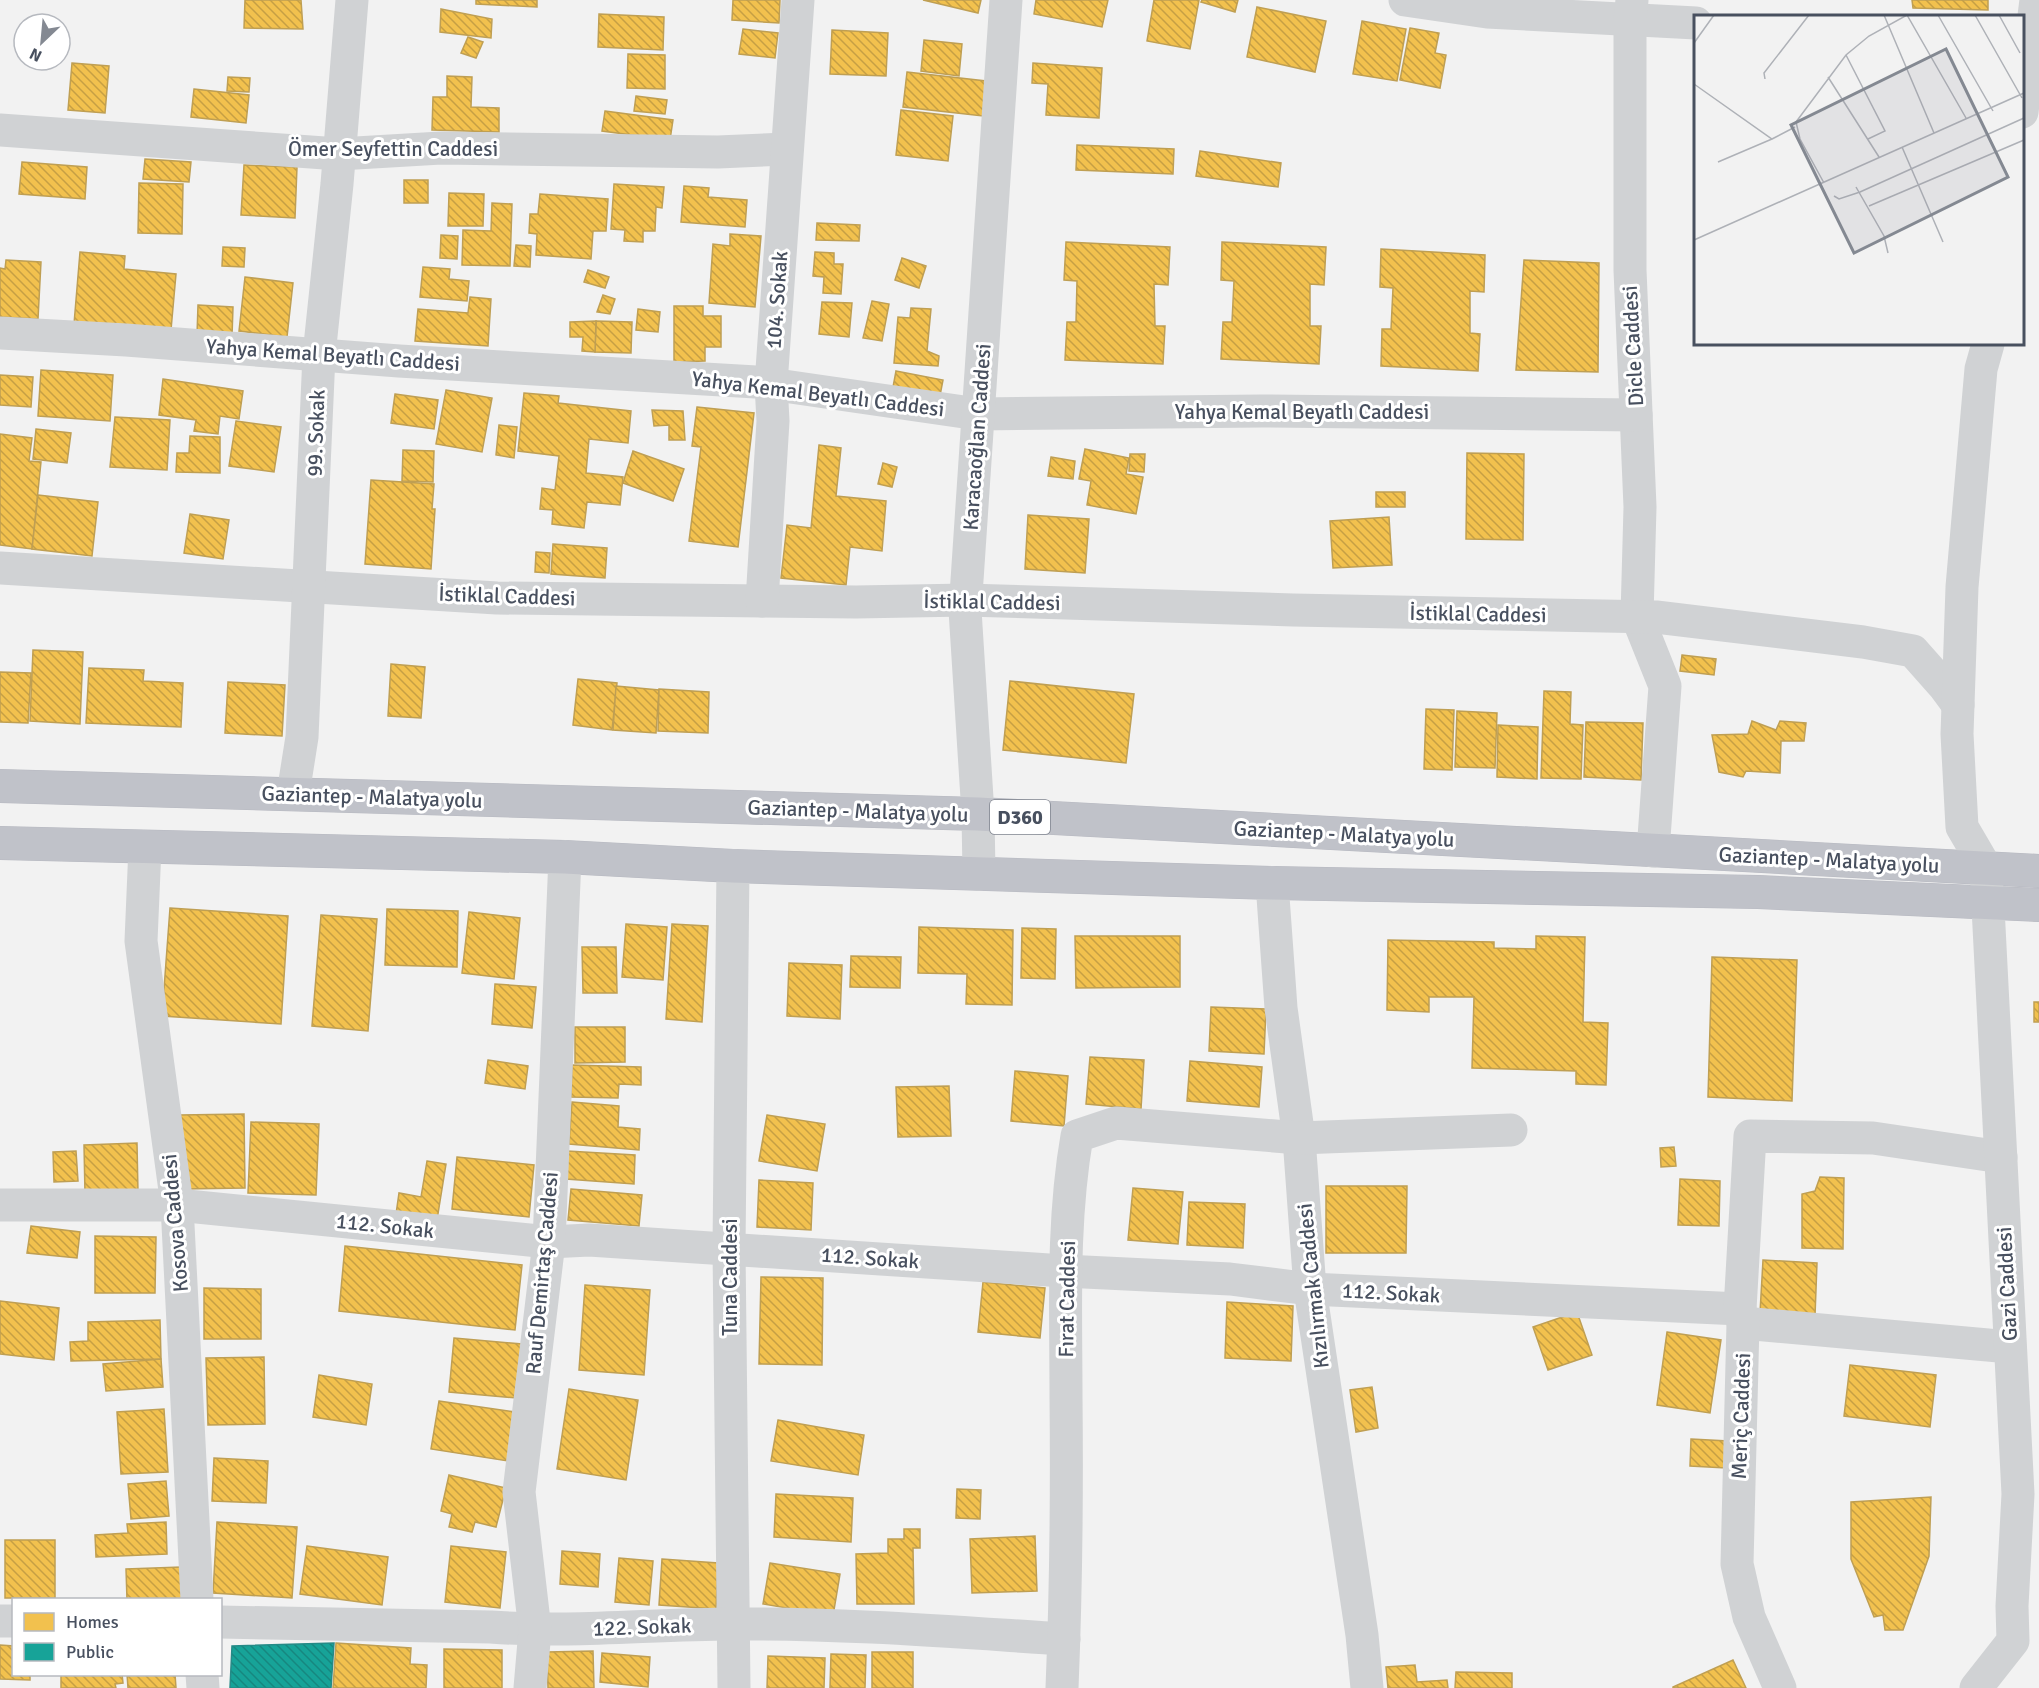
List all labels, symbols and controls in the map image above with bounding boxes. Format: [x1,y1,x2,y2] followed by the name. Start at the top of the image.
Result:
[12,12,72,72] north arrow
[1694,15,2024,345] inset map
[26,43,45,66] text: N
[288,136,498,162] street label: Ömer Seyfettin Caddesi
[761,250,793,350] street label: 104. Sokak
[1617,285,1649,407] street label: Dicle Caddesi
[205,333,461,377] street label: Yahya Kemal Beyatlı Caddesi
[957,343,997,531] street label: Karacaoğlan Caddesi
[690,366,946,422] street label: Yahya Kemal Beyatlı Caddesi
[301,389,331,477] street label: 99. Sokak
[1175,399,1429,425] street label: Yahya Kemal Beyatlı Caddesi
[438,581,576,611] street label: İstiklal Caddesi
[923,588,1061,616] street label: İstiklal Caddesi
[1409,600,1547,628] street label: İstiklal Caddesi
[261,780,483,814] street label: Gaziantep - Malatya yolu
[747,794,969,828] street label: Gaziantep - Malatya yolu
[990,800,1050,834] road number: D360
[1233,815,1455,853] street label: Gaziantep - Malatya yolu
[1718,841,1940,879] street label: Gaziantep - Malatya yolu
[156,1153,194,1293] street label: Kosova Caddesi
[520,1170,564,1376] street label: Rauf Demirtaş Caddesi
[1291,1202,1335,1370] street label: Kızılırmak Caddesi
[335,1208,436,1244] street label: 112. Sokak
[717,1218,743,1336] street label: Tuna Caddesi
[1991,1226,2023,1342] street label: Gazi Caddesi
[1053,1240,1081,1358] street label: Fırat Caddesi
[820,1242,920,1274] street label: 112. Sokak
[1341,1277,1441,1309] street label: 112. Sokak
[1726,1352,1756,1480] street label: Meriç Caddesi
[12,1598,222,1676] legend
[66,1611,119,1633] text: Homes
[592,1612,692,1642] street label: 122. Sokak
[66,1641,114,1663] text: Public

